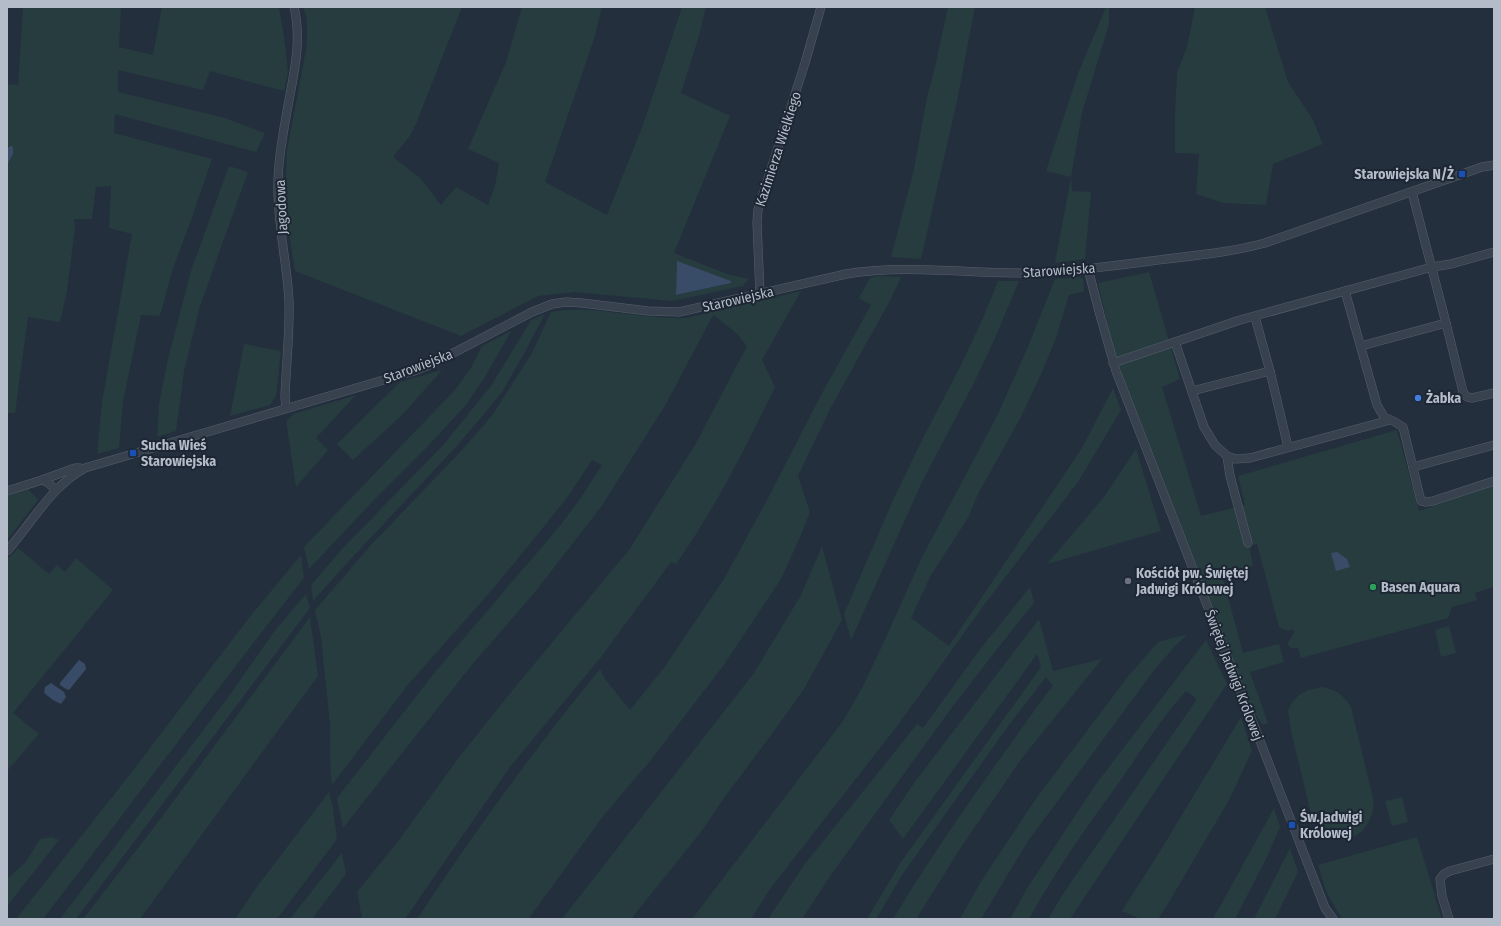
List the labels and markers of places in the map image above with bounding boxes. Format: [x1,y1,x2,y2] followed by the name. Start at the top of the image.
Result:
[1354,165,1454,183] place label: Starowiejska N/Ż
[1457,169,1467,179] marker: Starowiejska N/Ż
[1426,389,1461,407] place label: Żabka
[1413,393,1423,403] marker: Żabka
[141,437,216,470] place label: Sucha Wieś Starowiejska
[128,448,138,458] marker: Sucha Wieś Starowiejska
[1135,564,1249,598] place label: Kościół pw. Świętej Jadwigi Królowej
[1123,576,1133,586] marker: Kościół pw. Świętej Jadwigi Królowej
[1381,579,1460,596] place label: Basen Aquara
[1368,582,1378,592] marker: Basen Aquara
[1300,808,1363,842] place label: Św.Jadwigi Królowej
[1287,820,1297,830] marker: Św.Jadwigi Królowej

